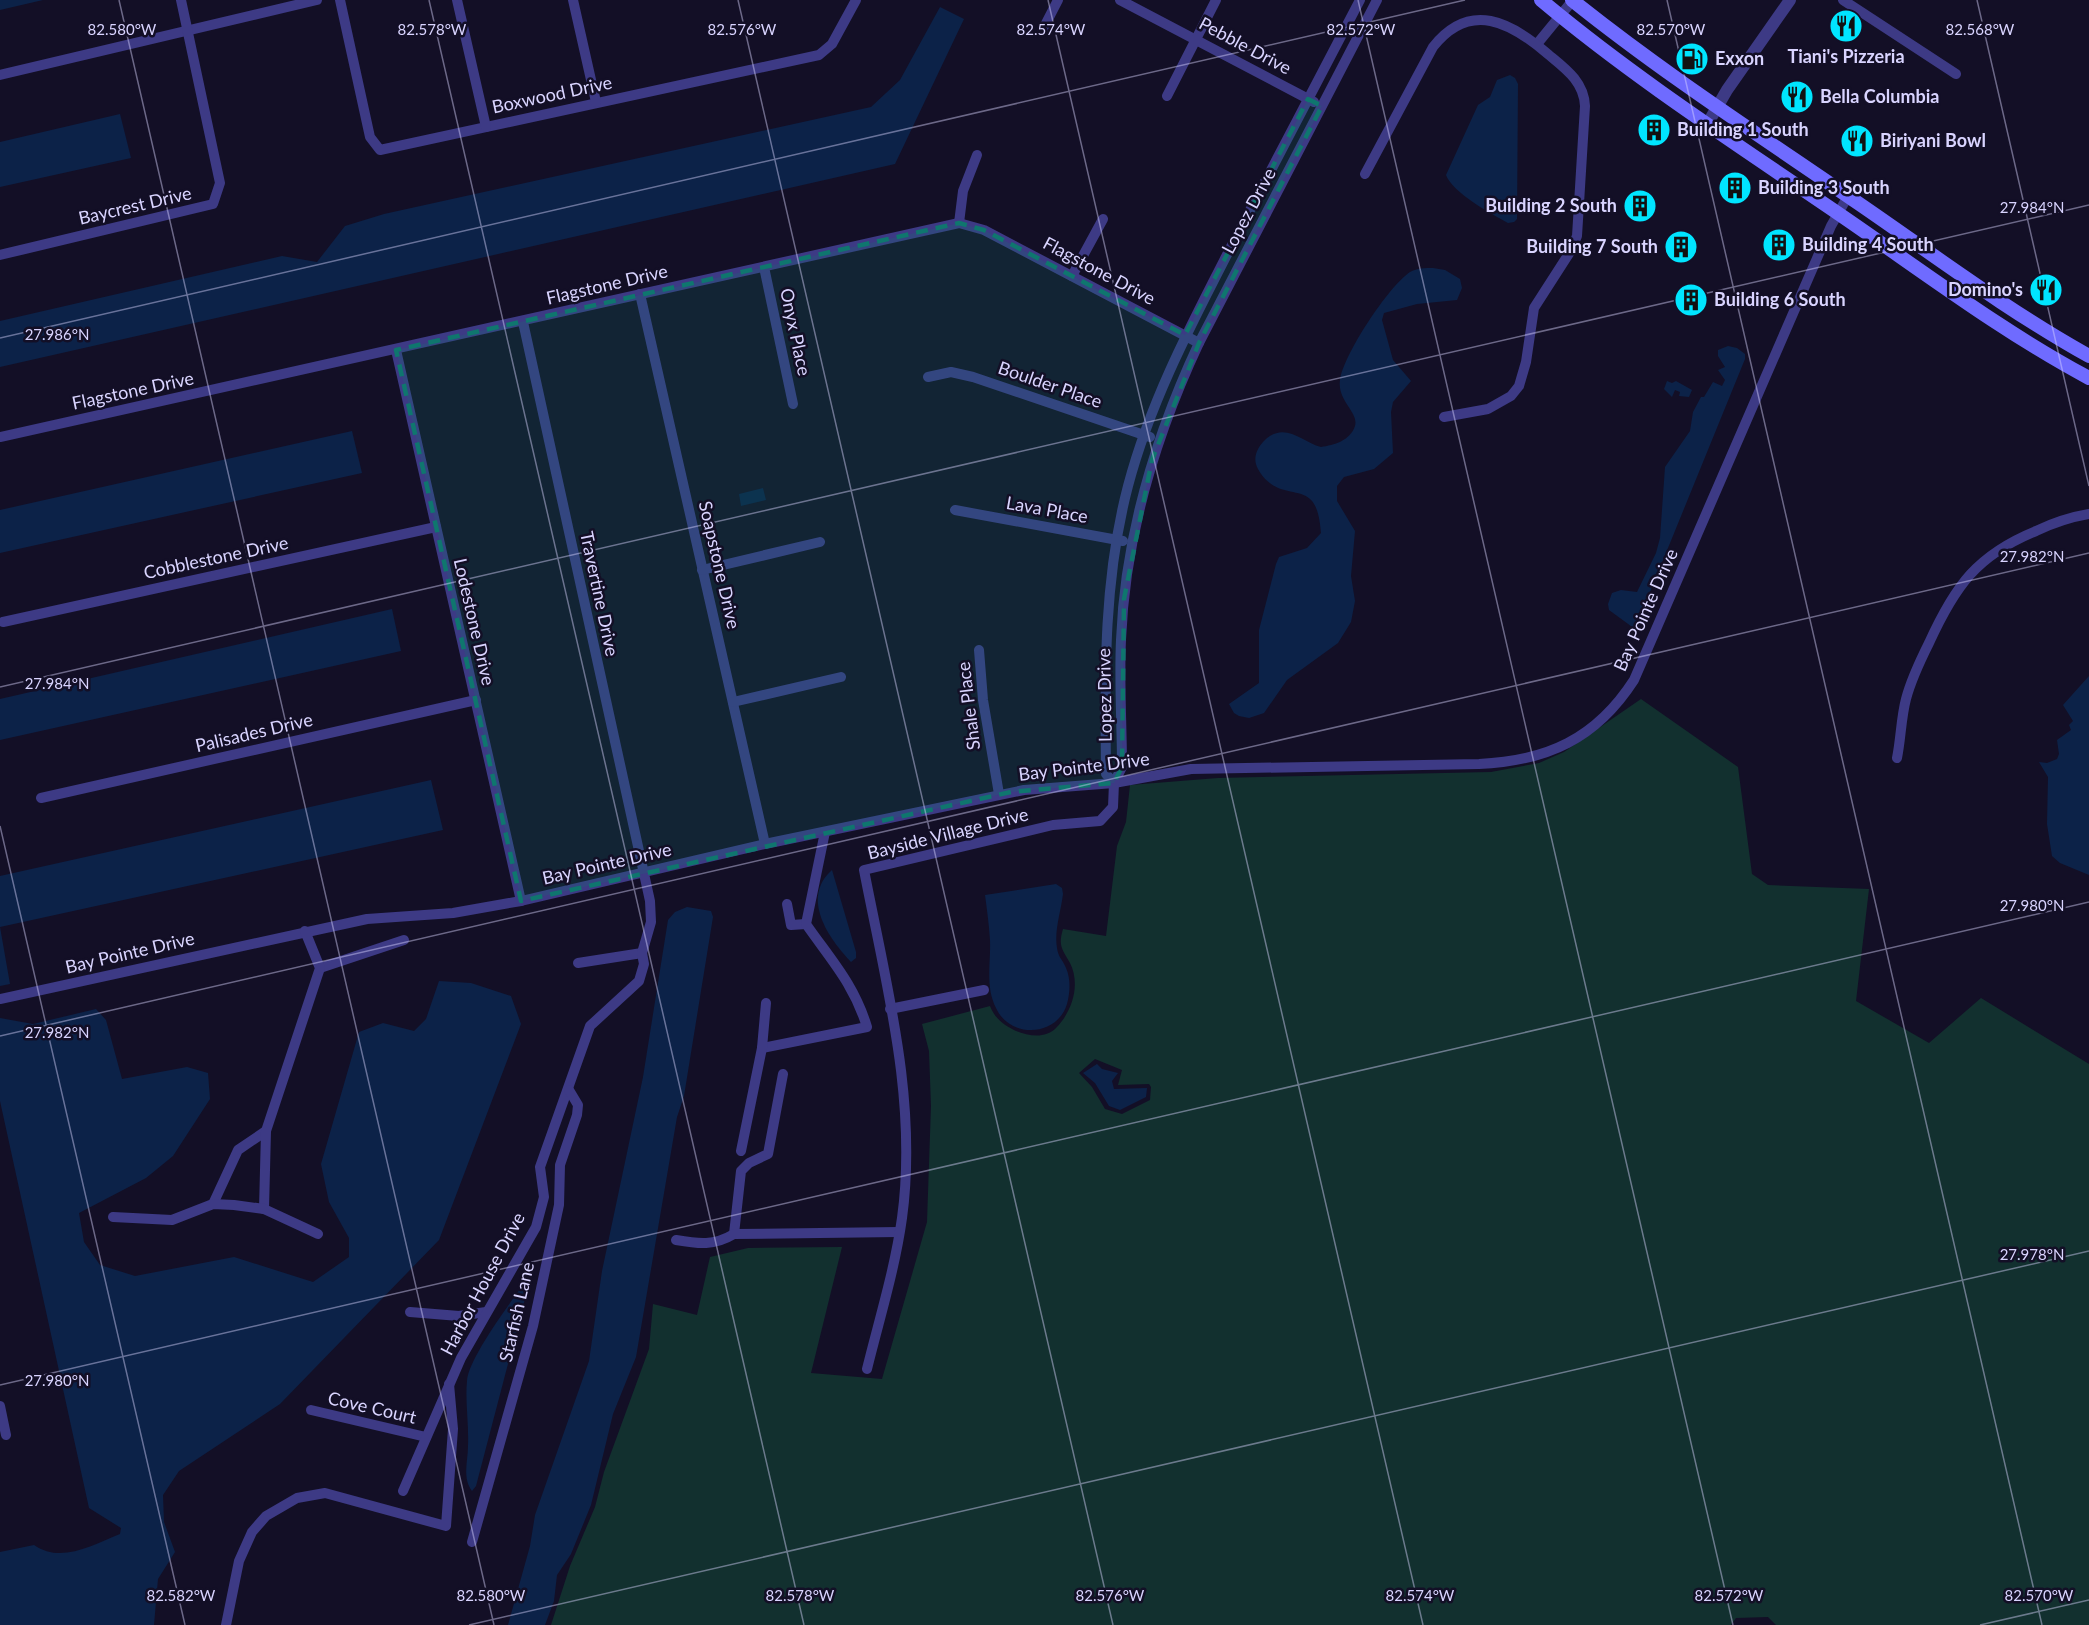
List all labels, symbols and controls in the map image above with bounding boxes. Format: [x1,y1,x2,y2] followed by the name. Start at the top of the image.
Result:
[1828,8,1864,44] restaurant icon: Tiani's Pizzeria
[1196,12,1295,79] street label: Pebble Drive
[88,20,157,38] text: 82.580°W
[398,20,467,38] text: 82.578°W
[708,20,777,38] text: 82.576°W
[1017,20,1086,38] text: 82.574°W
[1327,20,1396,38] text: 82.572°W
[1637,20,1706,38] text: 82.570°W
[1946,20,2015,38] text: 82.568°W
[1674,41,1710,77] fuel station icon: Exxon
[1787,45,1905,67] place label: Tiani's Pizzeria
[1715,47,1764,69] place label: Exxon
[490,71,614,117] street label: Boxwood Drive
[1779,79,1815,115] restaurant icon: Bella Columbia
[1820,85,1939,107] place label: Bella Columbia
[1636,112,1672,148] building icon: Building 1 South
[1677,118,1809,140] place label: Building 1 South
[1839,123,1875,159] restaurant icon: Biriyani Bowl
[1880,129,1986,151] place label: Biriyani Bowl
[1216,164,1280,257] street label: Lopez Drive
[1717,170,1753,206] building icon: Building 3 South
[1758,176,1890,198] place label: Building 3 South
[76,181,193,229] street label: Baycrest Drive
[1622,188,1658,224] building icon: Building 2 South
[1485,194,1617,216] place label: Building 2 South
[2000,198,2064,216] text: 27.984°N
[1761,227,1797,263] building icon: Building 4 South
[1663,229,1699,265] building icon: Building 7 South
[1040,231,1159,309] street label: Flagstone Drive
[1802,233,1934,255] place label: Building 4 South
[1526,235,1658,257] place label: Building 7 South
[544,259,670,309] street label: Flagstone Drive
[2028,272,2064,308] restaurant icon: Domino's
[1948,278,2023,300] place label: Domino's
[1673,282,1709,318] building icon: Building 6 South
[776,286,816,378] street label: Onyx Place
[1714,288,1846,310] place label: Building 6 South
[25,325,89,343] text: 27.986°N
[996,356,1105,412] street label: Boulder Place
[70,366,196,414] street label: Flagstone Drive
[1005,491,1090,527] street label: Lava Place
[695,499,745,631] street label: Soapstone Drive
[576,529,624,658] street label: Travertine Drive
[141,531,290,583] street label: Cobblestone Drive
[1608,545,1682,674] street label: Bay Pointe Drive
[2000,547,2064,565] text: 27.982°N
[450,556,500,688] street label: Lodestone Drive
[1092,648,1116,742] street label: Lopez Drive
[952,661,984,752] street label: Shale Place
[25,674,89,692] text: 27.984°N
[193,708,315,756] street label: Palisades Drive
[1017,747,1151,785] street label: Bay Pointe Drive
[865,802,1031,864] street label: Bayside Village Drive
[540,837,674,889] street label: Bay Pointe Drive
[2000,896,2064,914] text: 27.980°N
[63,926,197,978] street label: Bay Pointe Drive
[25,1023,89,1041] text: 27.982°N
[435,1208,529,1359] street label: Harbor House Drive
[2000,1245,2064,1263] text: 27.978°N
[494,1260,538,1364] street label: Starfish Lane
[25,1371,89,1389] text: 27.980°N
[326,1386,419,1428] street label: Cove Court
[147,1586,216,1604] text: 82.582°W
[457,1586,526,1604] text: 82.580°W
[766,1586,835,1604] text: 82.578°W
[1076,1586,1145,1604] text: 82.576°W
[1386,1586,1455,1604] text: 82.574°W
[1695,1586,1764,1604] text: 82.572°W
[2005,1586,2074,1604] text: 82.570°W

